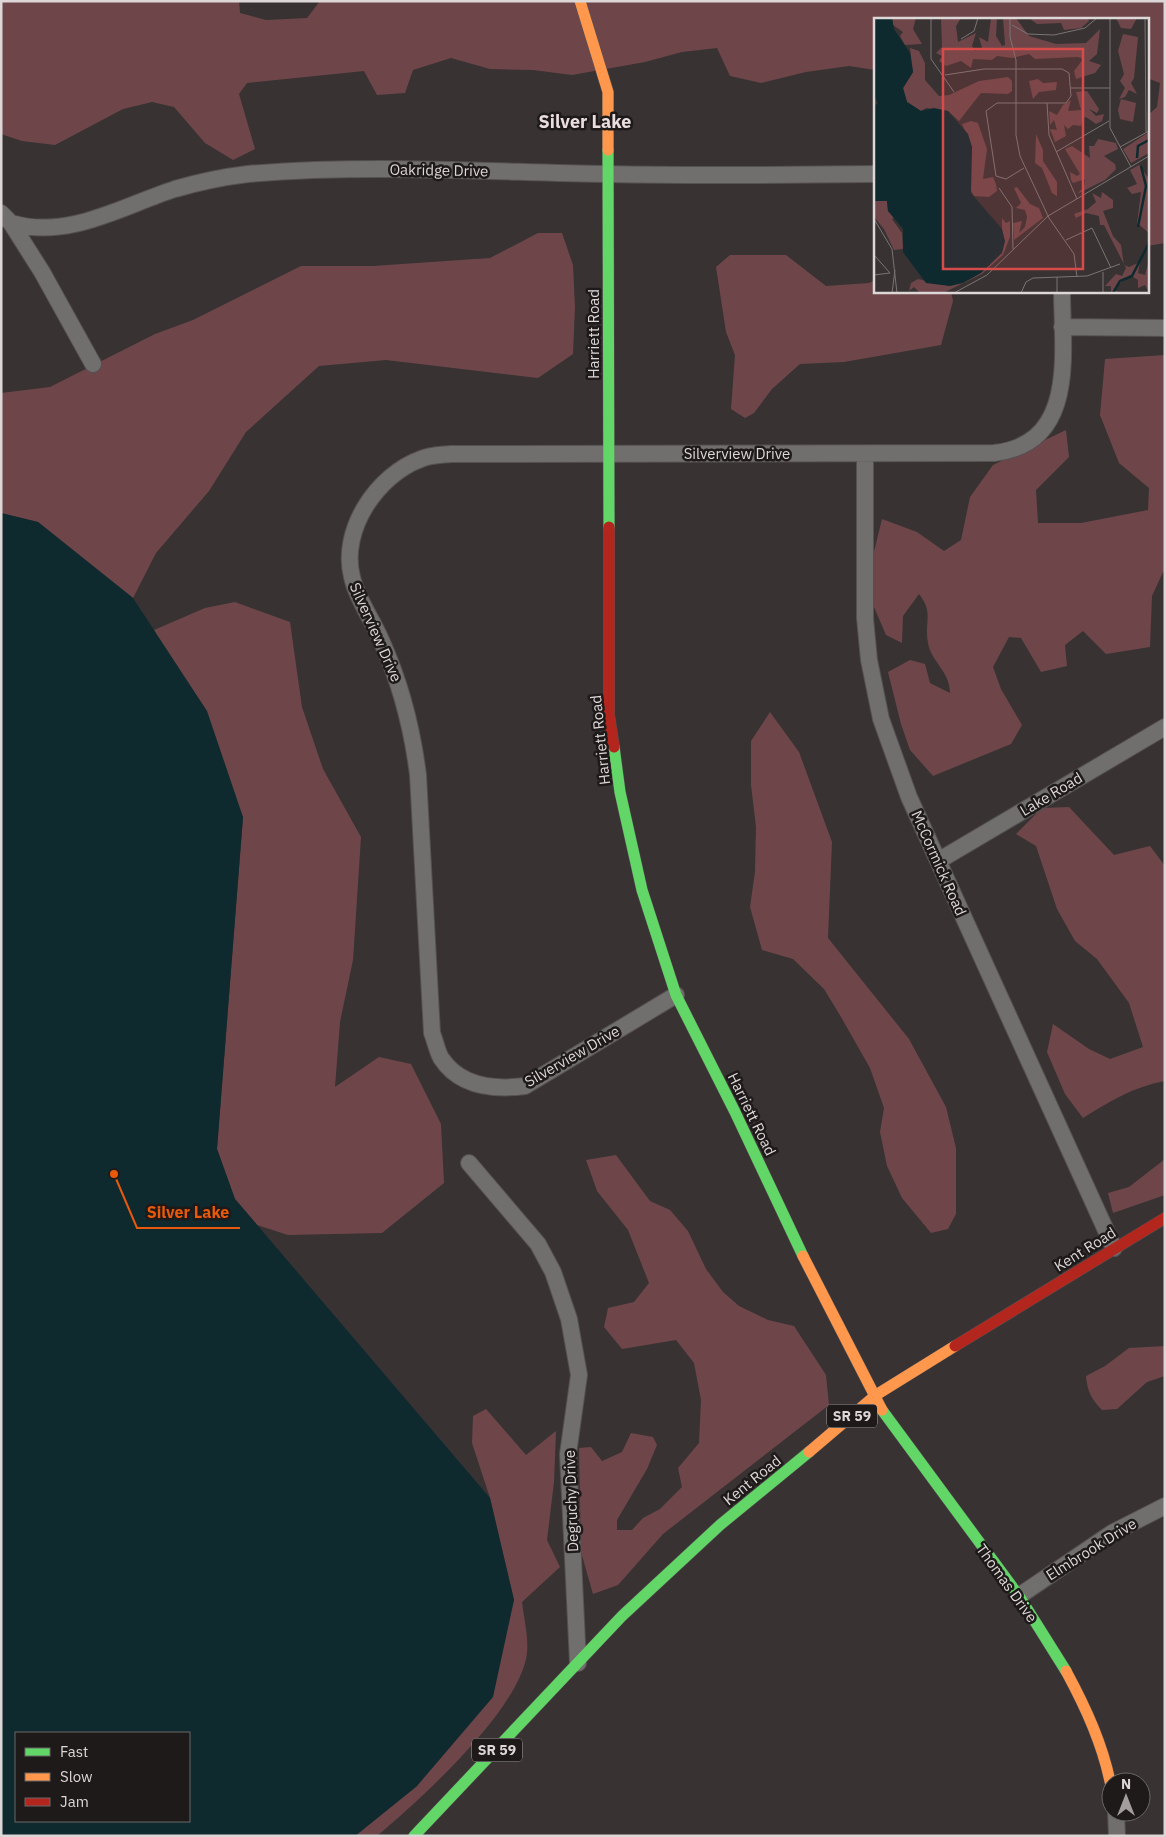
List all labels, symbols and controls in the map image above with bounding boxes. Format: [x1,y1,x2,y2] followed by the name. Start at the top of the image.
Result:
[874,18,1148,292] inset map
[539,110,631,133] district label: Silver Lake
[389,160,489,180] street label: Oakridge Drive
[584,289,603,379] street label: Harriett Road
[684,444,790,463] street label: Silverview Drive
[346,579,406,685] street label: Silverview Drive
[586,694,614,786] street label: Harriett Road
[1016,768,1086,820] street label: Lake Road
[907,807,971,919] street label: McCormick Road
[521,1021,623,1091] street label: Silverview Drive
[724,1069,780,1159] street label: Harriett Road
[137,1197,240,1228] callout: Silver Lake
[147,1202,229,1222] text: Silver Lake
[1051,1223,1119,1275] street label: Kent Road
[827,1404,877,1428] road number: SR 59
[560,1450,582,1552] street label: Degruchy Drive
[719,1451,785,1509] street label: Kent Road
[1042,1514,1140,1584] street label: Elmbrook Drive
[972,1540,1042,1626] street label: Thomas Drive
[15,1732,190,1822] legend
[472,1738,522,1762] road number: SR 59
[60,1742,88,1761] text: Fast
[60,1767,93,1786] text: Slow
[1101,1772,1151,1822] north arrow
[1121,1775,1131,1793] text: N
[60,1792,89,1811] text: Jam

